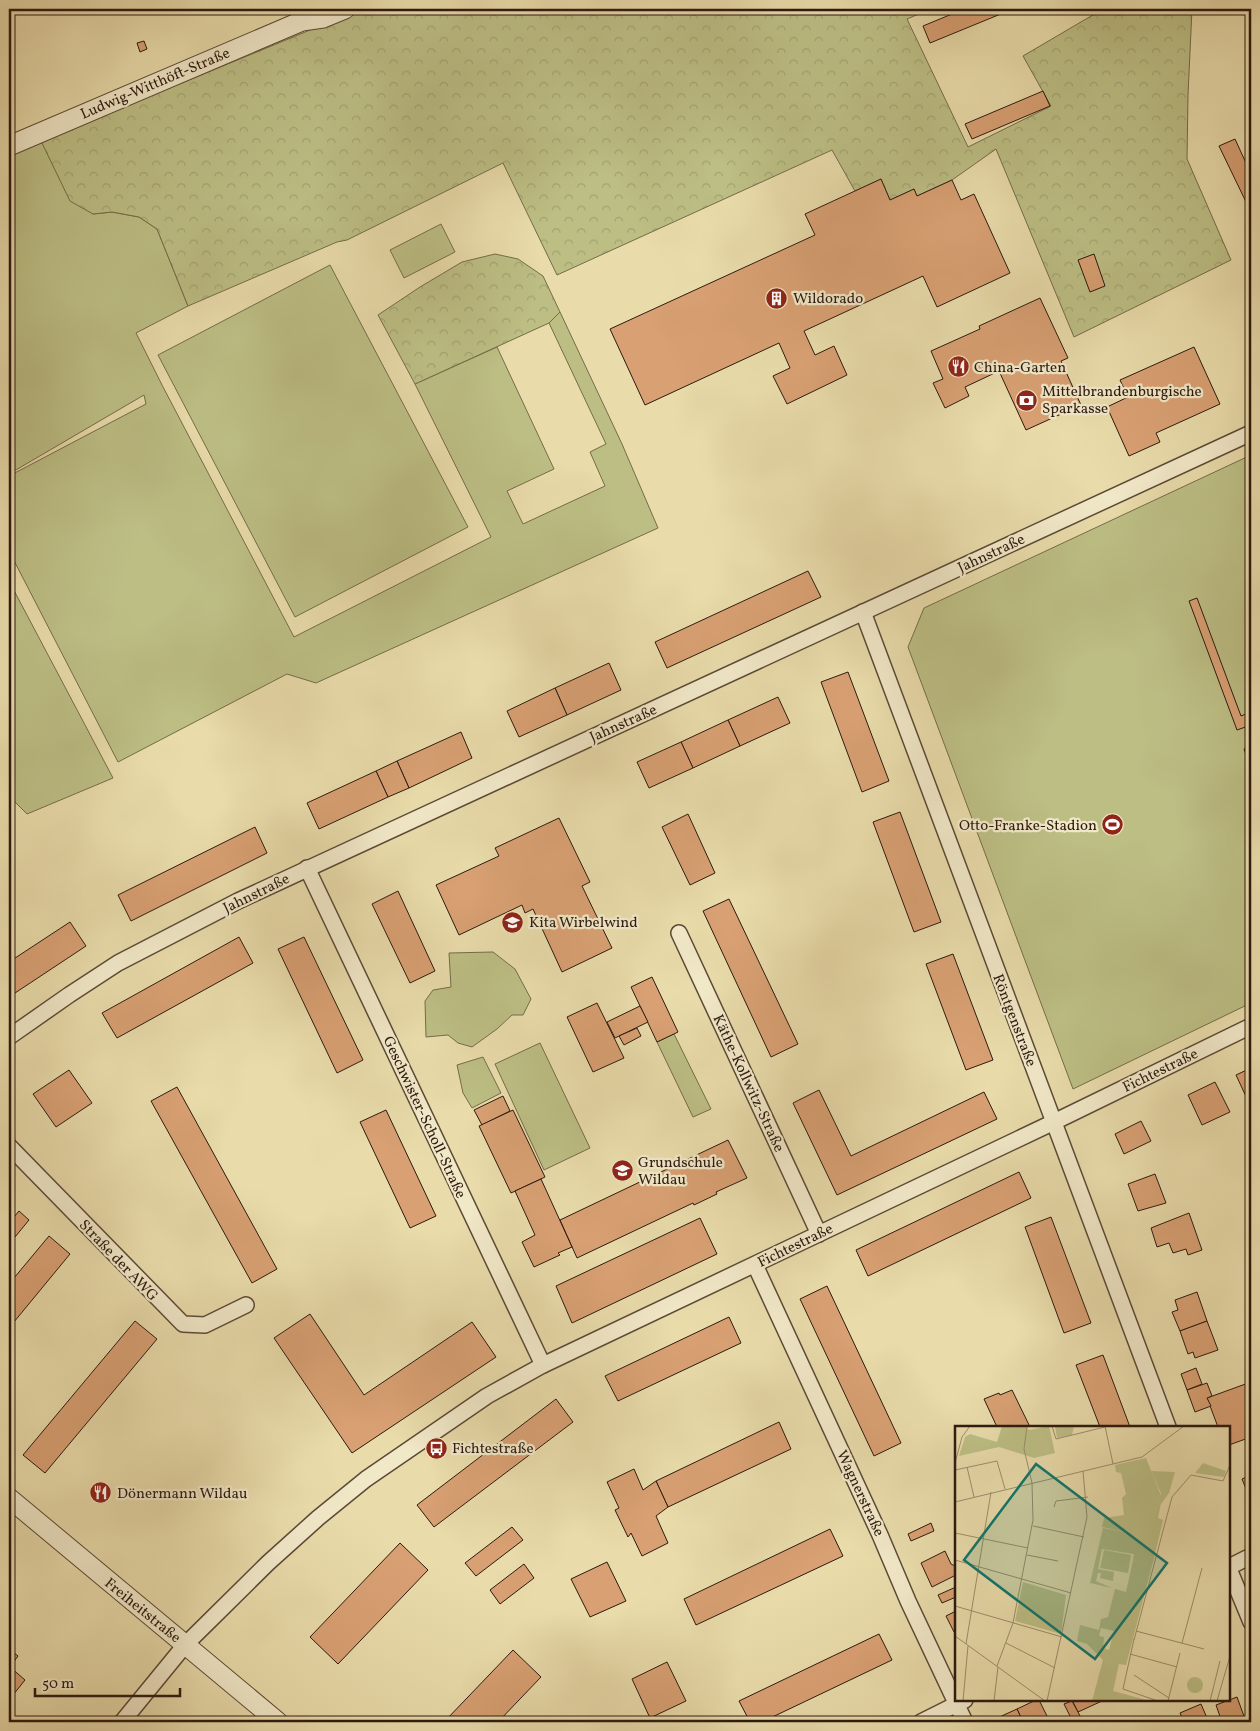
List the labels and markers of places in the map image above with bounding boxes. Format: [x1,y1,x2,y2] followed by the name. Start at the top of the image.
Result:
[765,286,789,310] building icon: Wildorado
[793,289,863,310] place label: Wildorado
[946,355,970,379] restaurant icon: China-Garten
[974,358,1066,379] place label: China-Garten
[1042,382,1202,420] place label: Mittelbrandenburgische Sparkasse
[1014,388,1038,412] bank icon: Mittelbrandenburgische Sparkasse
[1101,813,1125,837] sports icon: Otto-Franke-Stadion
[959,816,1097,837] place label: Otto-Franke-Stadion
[501,910,525,934] school or university icon: Kita Wirbelwind
[529,913,638,934] place label: Kita Wirbelwind
[638,1153,723,1191] place label: Grundschule Wildau
[610,1159,634,1183] school or university icon: Grundschule Wildau
[424,1436,448,1460] bus stop icon: Fichtestraße
[452,1439,534,1460] place label: Fichtestraße
[89,1481,113,1505] restaurant icon: Dönermann Wildau
[117,1484,247,1505] place label: Dönermann Wildau

